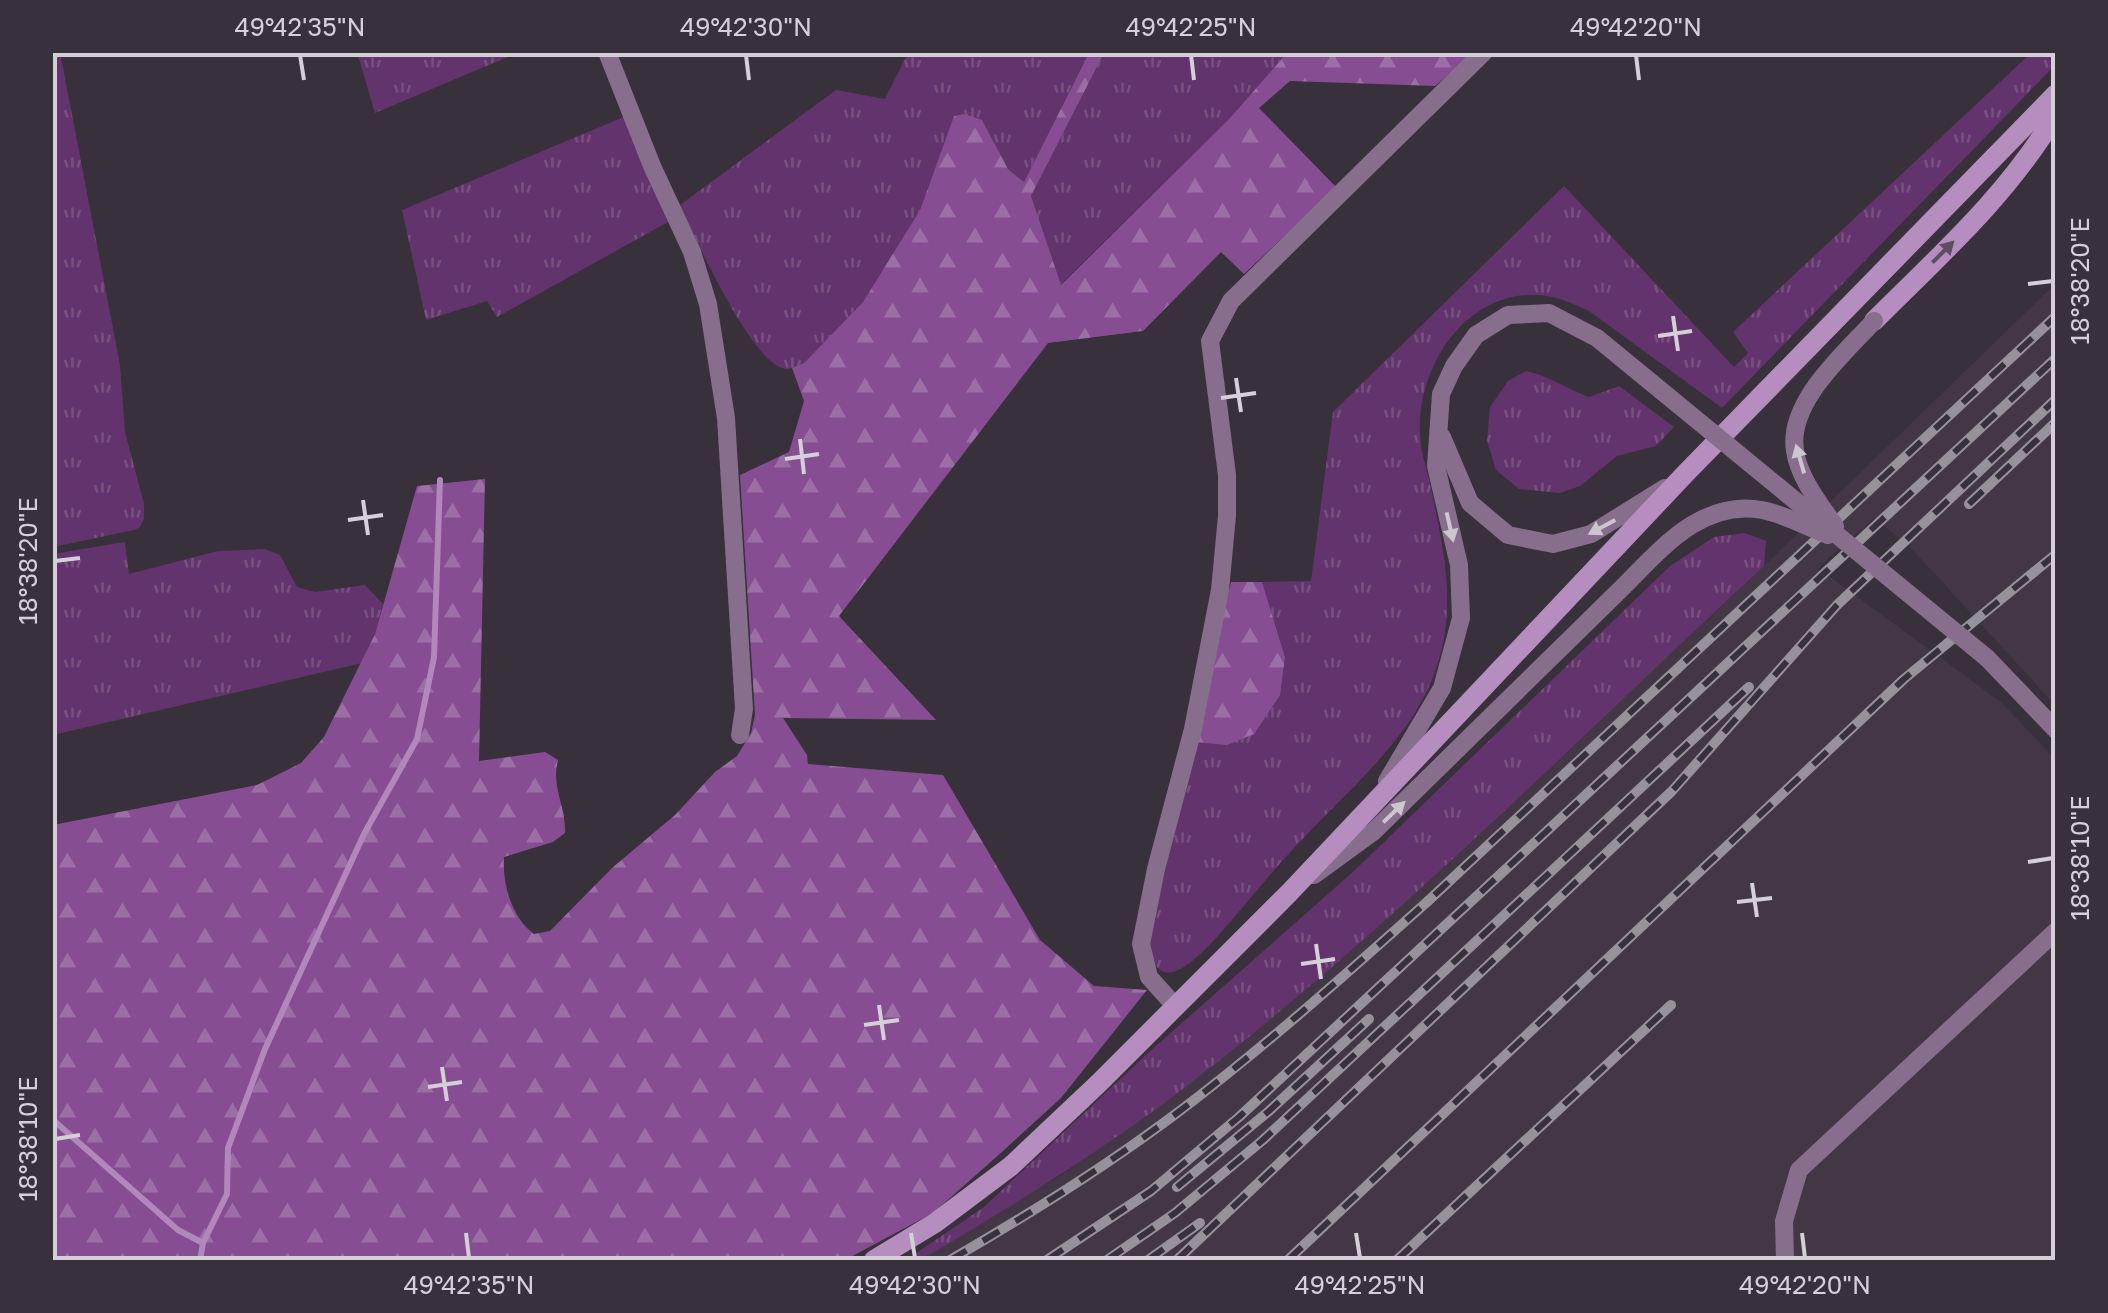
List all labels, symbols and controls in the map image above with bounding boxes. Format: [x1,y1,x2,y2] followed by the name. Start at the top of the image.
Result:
[234,11,366,42] text: 49°42'35"N
[680,11,812,42] text: 49°42'30"N
[1126,11,1256,42] text: 49°42'25"N
[1570,11,1702,42] text: 49°42'20"N
[2064,217,2095,345] text: 18°38'20"E
[1930,240,1954,264] one-way arrow
[1792,443,1807,474] one-way arrow
[12,497,43,625] text: 18°38'20"E
[1443,512,1458,543] one-way arrow
[1588,518,1616,535] one-way arrow
[2064,795,2095,921] text: 18°38'10"E
[1381,801,1405,824] one-way arrow
[12,1076,43,1202] text: 18°38'10"E
[403,1269,535,1300] text: 49°42'35"N
[849,1269,981,1300] text: 49°42'30"N
[1295,1269,1425,1300] text: 49°42'25"N
[1739,1269,1871,1300] text: 49°42'20"N

